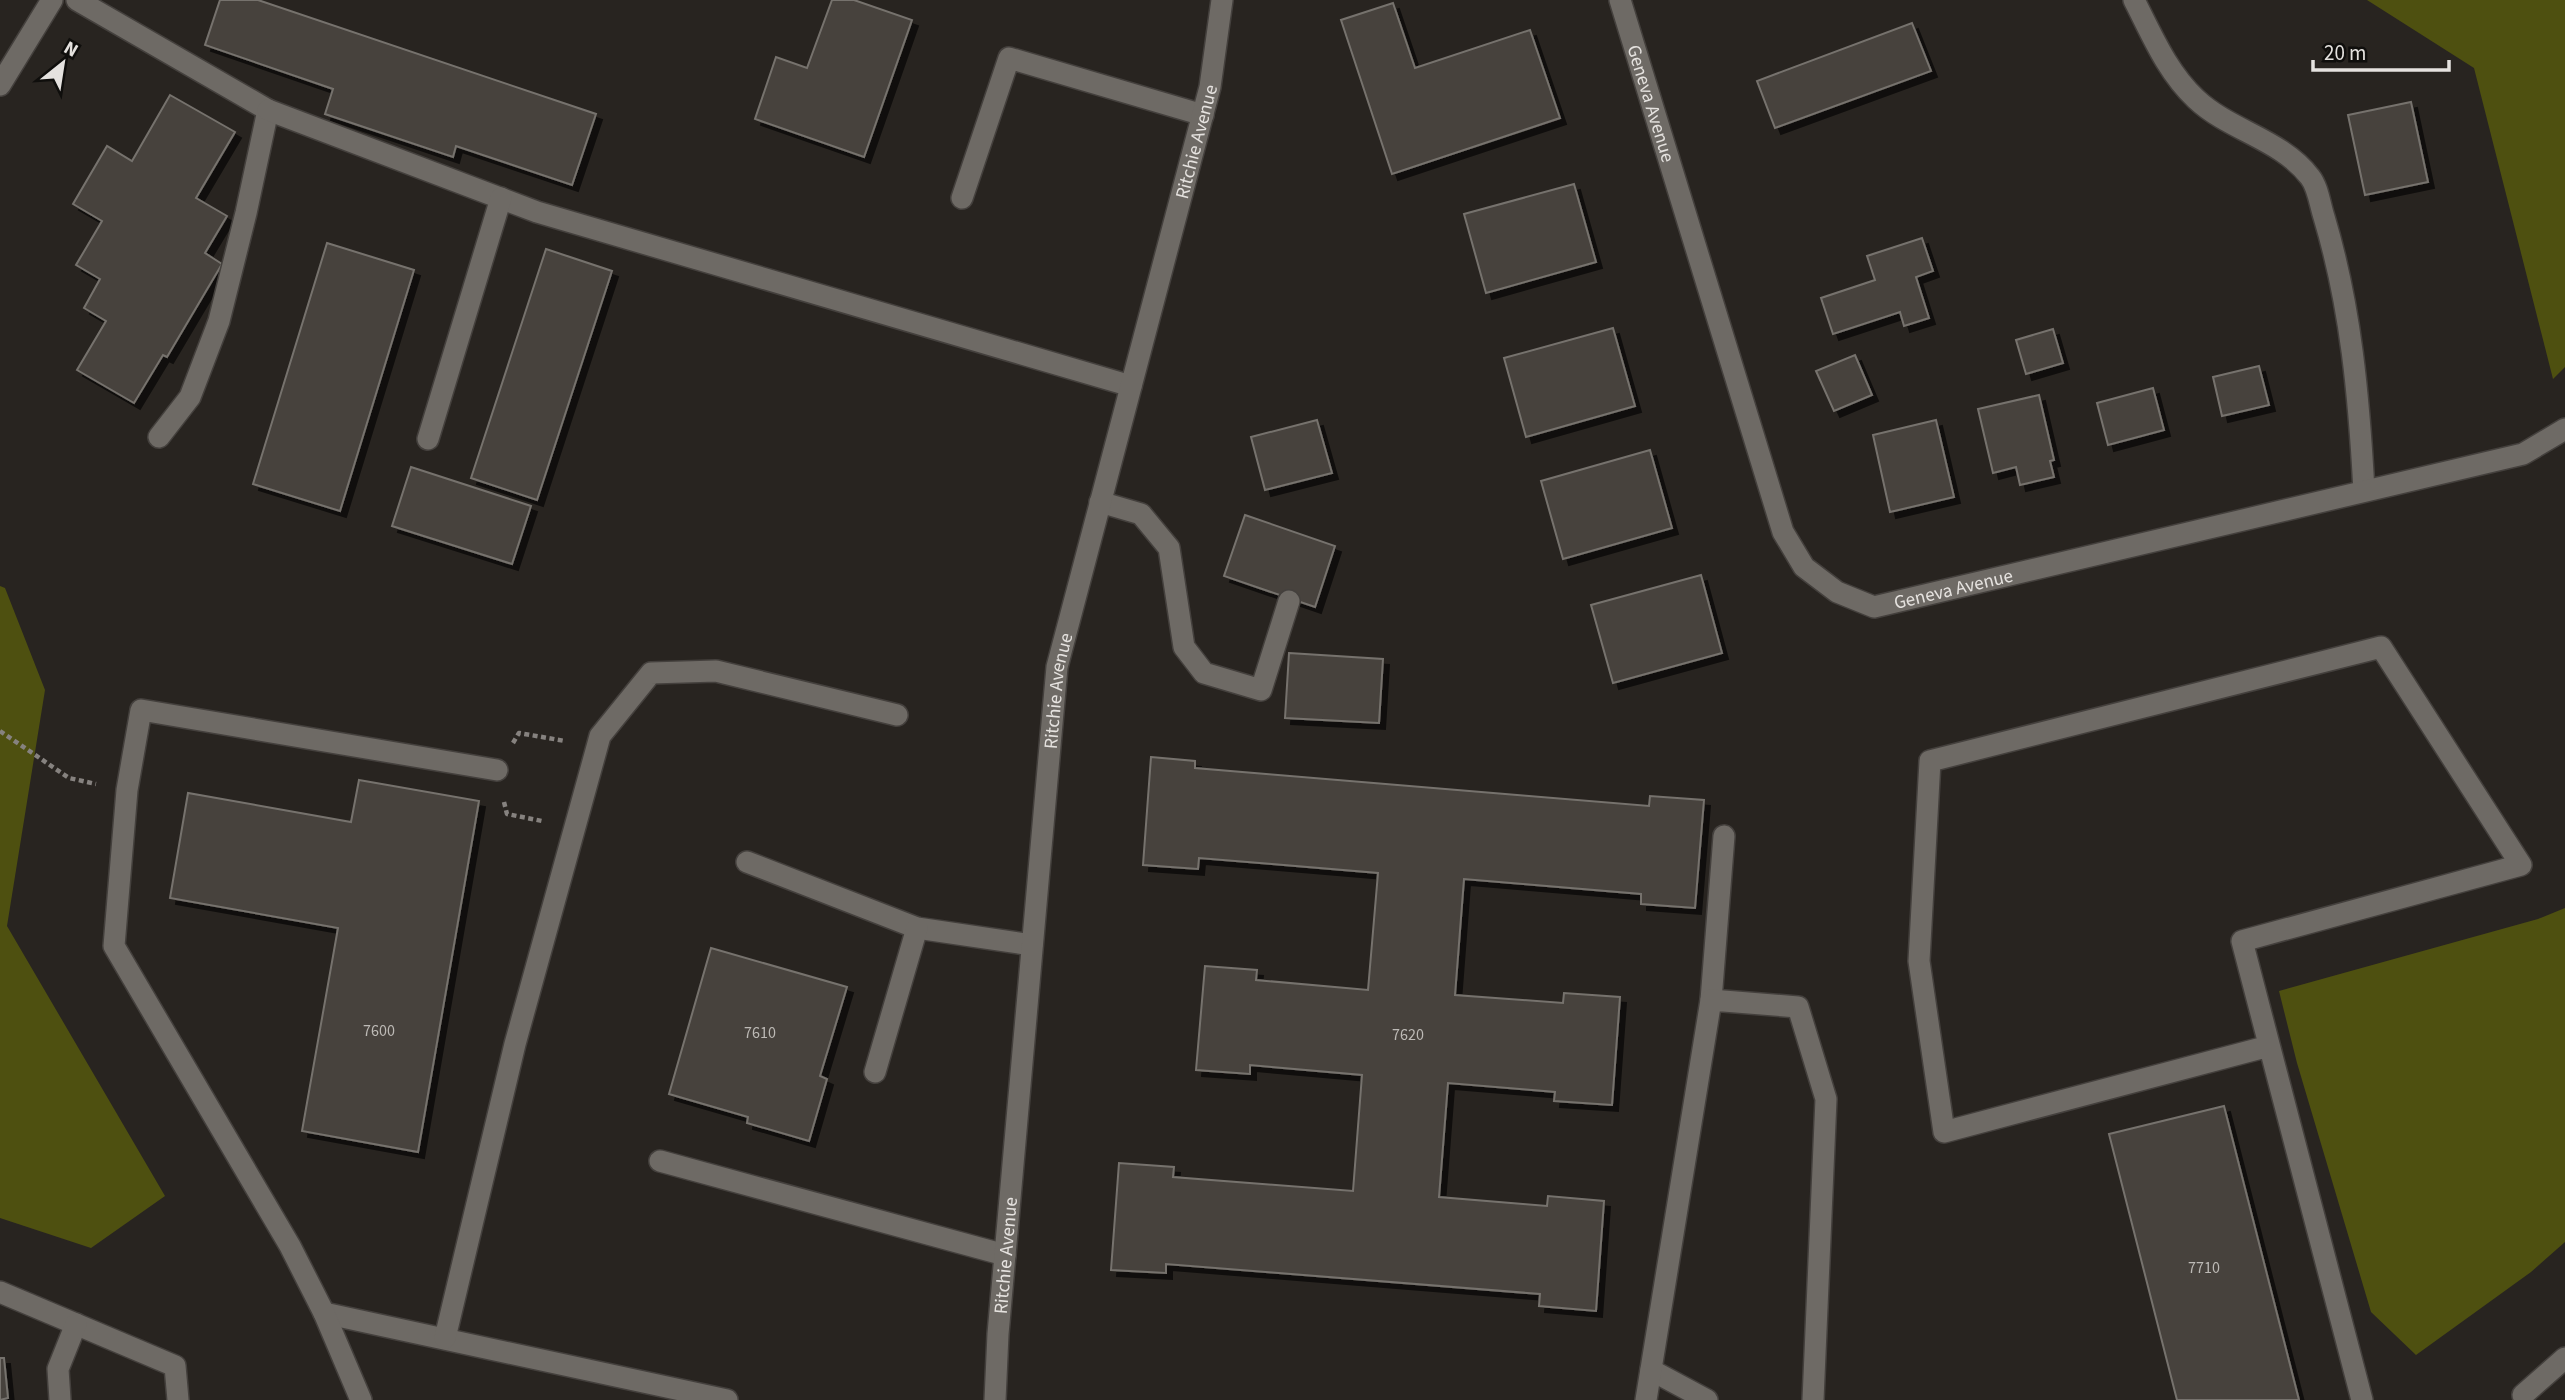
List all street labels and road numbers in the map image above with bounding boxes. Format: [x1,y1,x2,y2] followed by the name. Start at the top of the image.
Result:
[1619,42,1681,166] street label: Geneva Avenue
[1169,82,1225,202] street label: Ritchie Avenue
[1891,563,2016,617] street label: Geneva Avenue
[1038,630,1080,750] street label: Ritchie Avenue
[988,1196,1025,1315] street label: Ritchie Avenue

